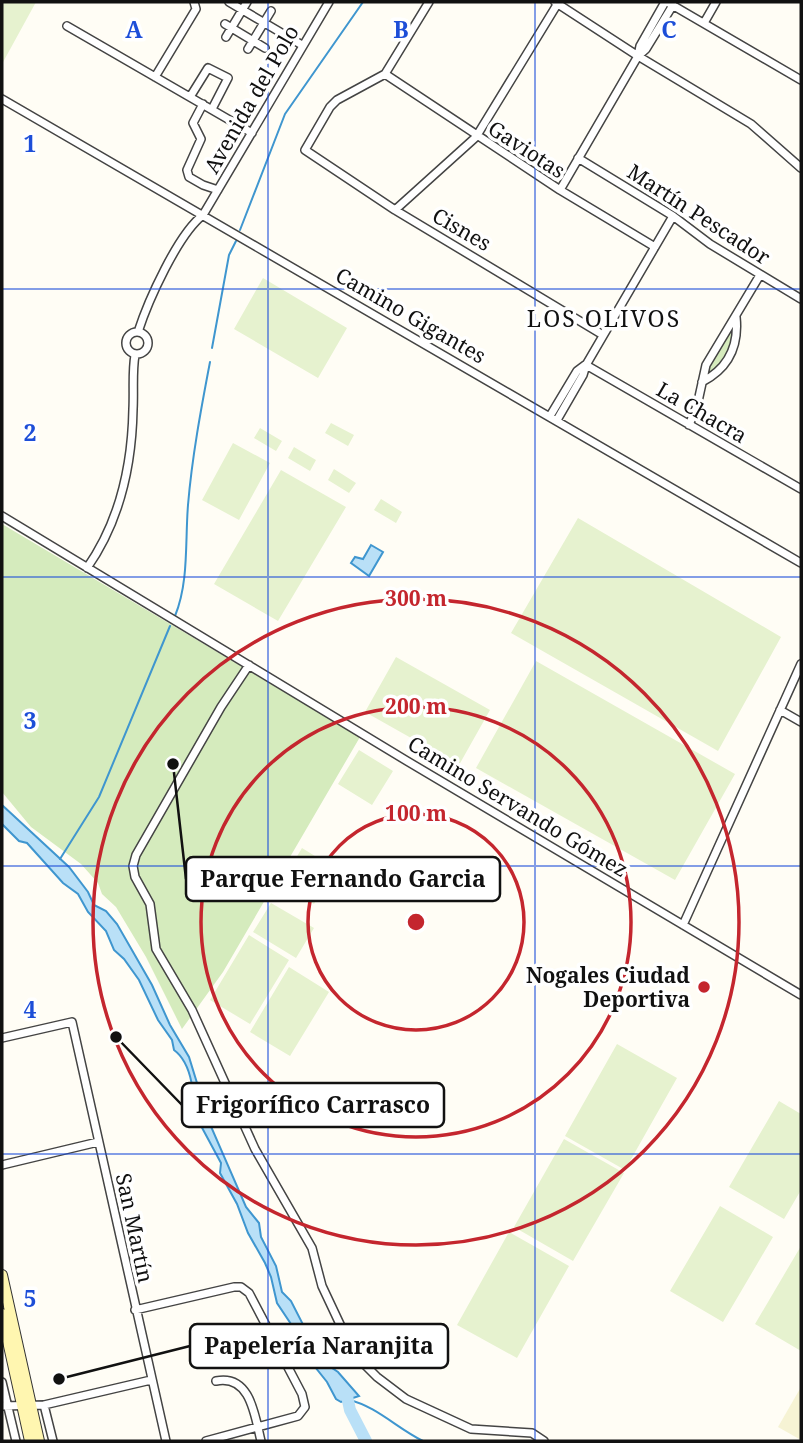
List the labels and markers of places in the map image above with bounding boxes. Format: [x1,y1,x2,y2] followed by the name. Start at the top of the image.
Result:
[186,857,500,901] callout: Parque Fernando Garcia
[404,910,428,934] centre of rings
[526,961,690,1013] place label: Nogales Ciudad Deportiva
[696,979,712,995] marker: Nogales Ciudad Deportiva
[182,1083,444,1127] callout: Frigorífico Carrasco
[190,1324,448,1368] callout: Papelería Naranjita

